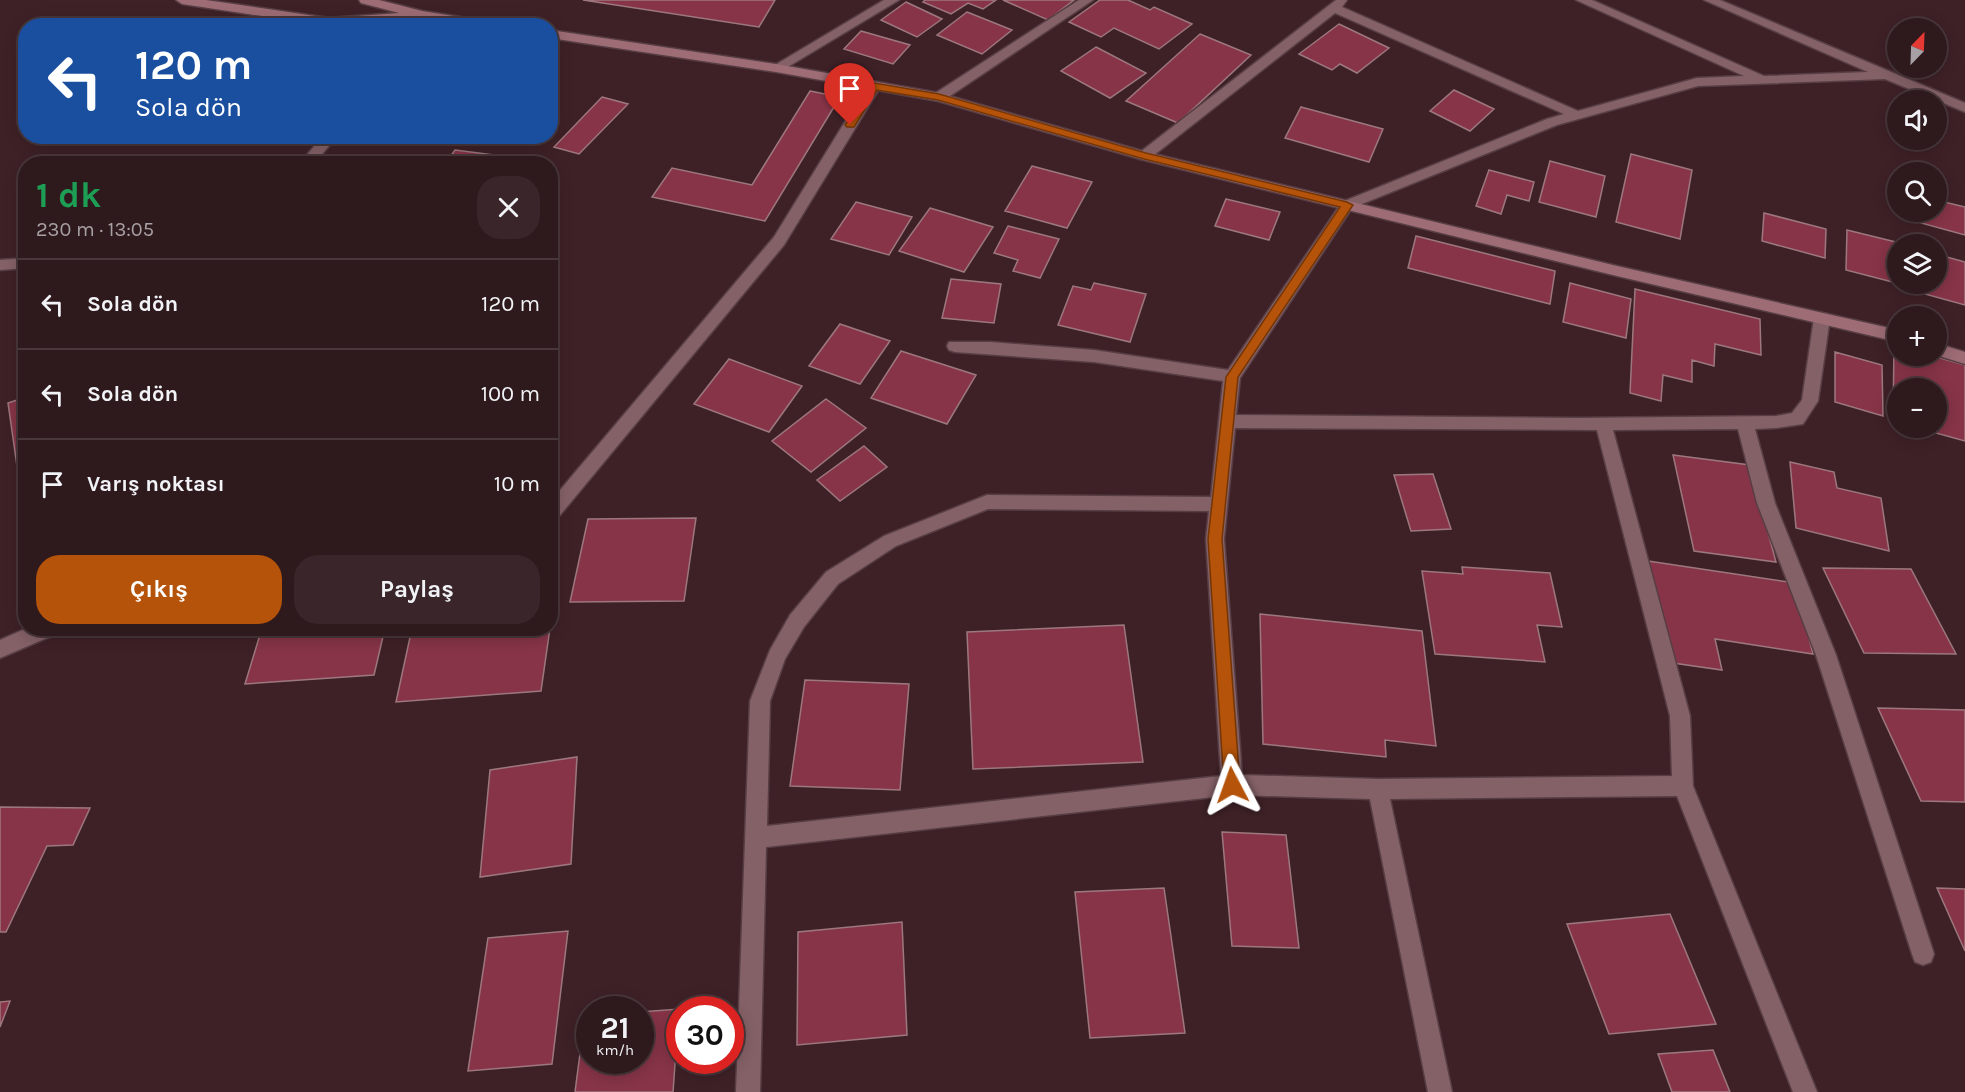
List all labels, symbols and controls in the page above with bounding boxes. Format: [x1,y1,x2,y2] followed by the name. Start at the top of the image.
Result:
[1887,18,1947,78] north arrow
[1887,18,1947,438] map controls
[135,40,252,90] text: 120 m
[36,42,114,120] icon: left
[824,63,875,125] pin
[833,72,866,105] icon: arrive
[1887,90,1947,150] button: sound
[135,91,242,123] text: Sola dön
[1887,162,1947,222] button: search
[36,174,101,216] text: 1 dk
[477,176,540,239] button: close
[36,218,154,241] text: 230 m · 13:05
[1887,234,1947,294] button: layers
[36,288,69,321] icon: left
[87,291,178,317] text: Sola dön
[481,291,540,317] text: 120 m
[1887,306,1947,366] button: +
[36,378,69,411] icon: left
[1887,378,1947,438] button: −
[87,381,178,407] text: Sola dön
[481,381,540,407] text: 100 m
[36,468,69,501] icon: arrive
[87,471,225,497] text: Varış noktası
[494,471,540,497] text: 10 m
[36,555,282,624] button: Çıkış
[294,555,540,624] button: Paylaş
[1200,753,1264,817] position arrow
[666,996,744,1074] speed limit sign: 30
[601,1010,629,1046] text: 21
[596,1041,634,1059] text: km/h

